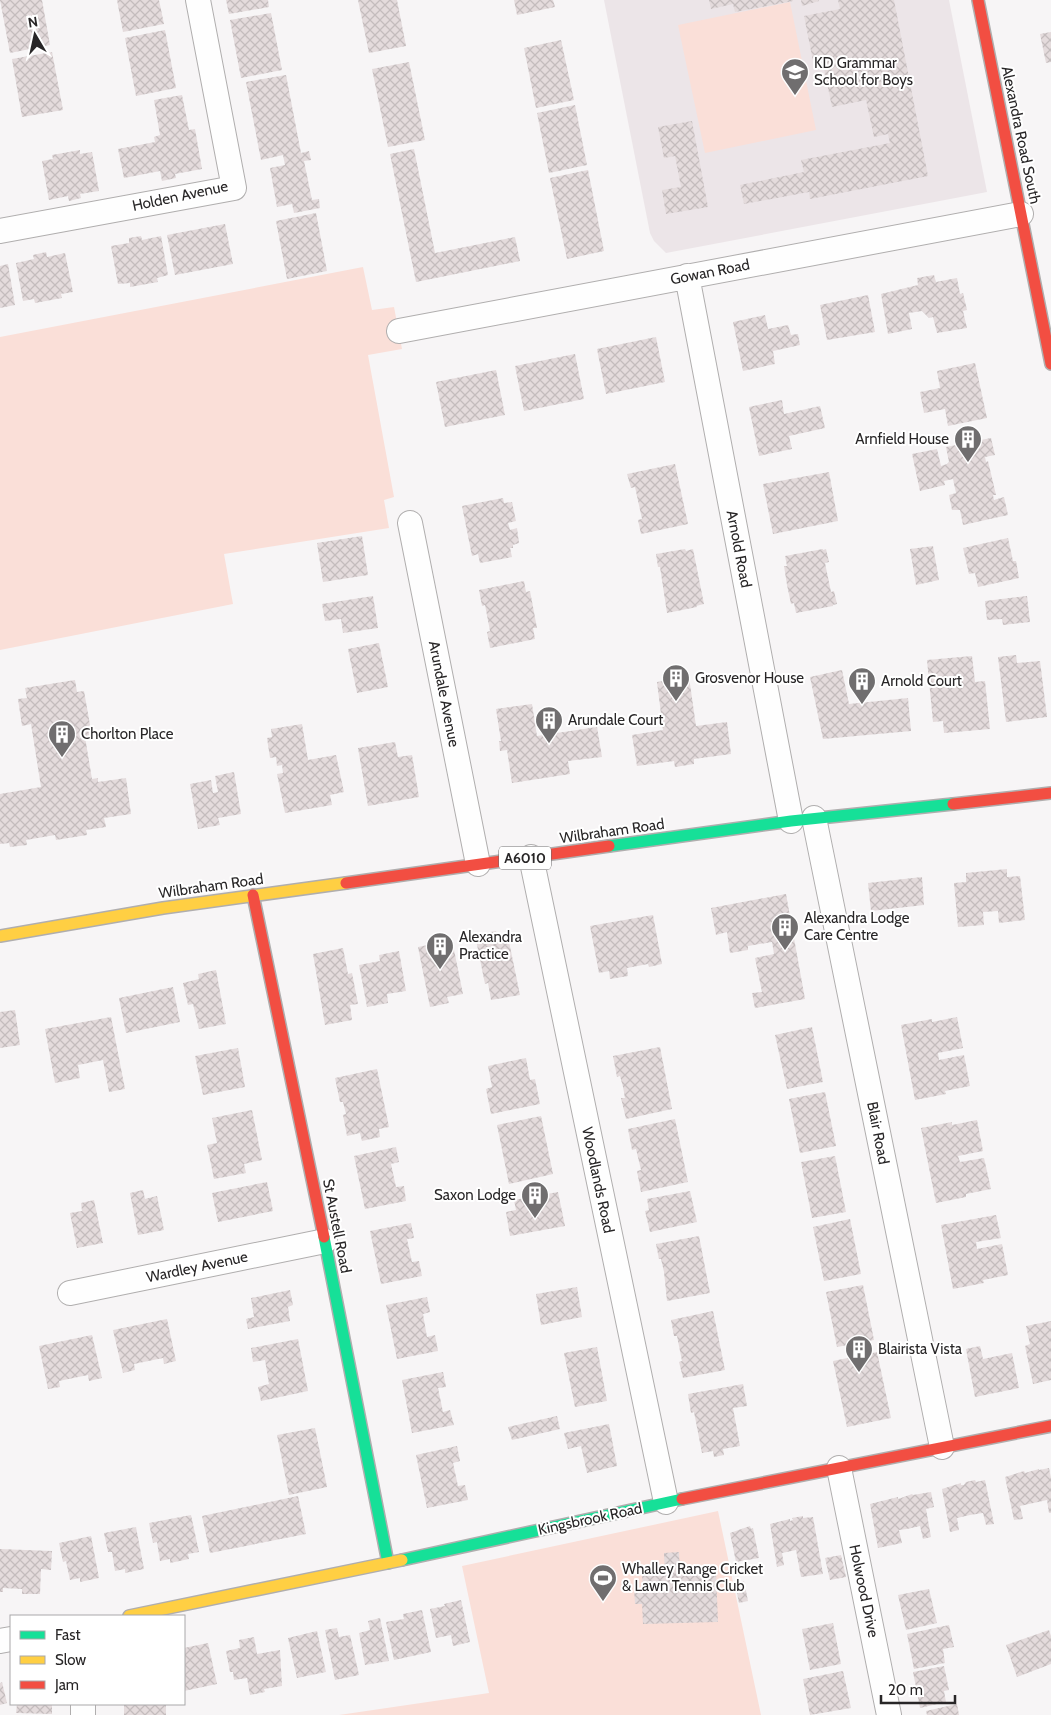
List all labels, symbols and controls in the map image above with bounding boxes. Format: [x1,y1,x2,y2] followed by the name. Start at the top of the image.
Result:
[10,10,60,60] north arrow
[27,12,39,32] text: N
[814,54,913,89] place label: KD Grammar School for Boys
[780,57,810,96] school or university icon: KD Grammar School for Boys
[998,64,1044,206] street label: Alexandra Road South
[130,177,230,215] street label: Holden Avenue
[669,255,751,289] street label: Gowan Road
[953,424,983,463] building icon: Arnfield House
[855,430,949,448] place label: Arnfield House
[723,509,755,589] street label: Arnold Road
[425,639,463,749] street label: Arundale Avenue
[661,663,691,702] building icon: Grosvenor House
[847,666,877,705] building icon: Arnold Court
[695,669,804,687] place label: Grosvenor House
[881,672,962,690] place label: Arnold Court
[534,705,564,744] building icon: Arundale Court
[568,711,663,729] place label: Arundale Court
[47,719,77,758] building icon: Chorlton Place
[81,725,174,743] place label: Chorlton Place
[559,815,665,847] street label: Wilbraham Road
[499,846,551,870] road number: A6010
[158,870,264,902] street label: Wilbraham Road
[804,909,910,944] place label: Alexandra Lodge Care Centre
[770,912,800,951] building icon: Alexandra Lodge Care Centre
[459,928,523,963] place label: Alexandra Practice
[425,931,455,970] building icon: Alexandra Practice
[863,1100,893,1166] street label: Blair Road
[578,1125,618,1235] street label: Woodlands Road
[319,1177,355,1275] street label: St Austell Road
[520,1180,550,1219] building icon: Saxon Lodge
[434,1186,516,1204] place label: Saxon Lodge
[145,1247,250,1287] street label: Wardley Avenue
[844,1334,874,1373] building icon: Blairista Vista
[878,1340,963,1358] place label: Blairista Vista
[536,1499,644,1539] street label: Kingsbrook Road
[845,1543,883,1640] street label: Holwood Drive
[622,1560,763,1595] place label: Whalley Range Cricket & Lawn Tennis Club
[588,1563,618,1602] sports icon: Whalley Range Cricket & Lawn Tennis Club
[10,1615,185,1705] legend
[55,1626,80,1644] text: Fast
[55,1651,86,1669] text: Slow
[881,1672,955,1704] scale bar
[54,1676,79,1694] text: Jam
[888,1681,923,1699] text: 20 m

